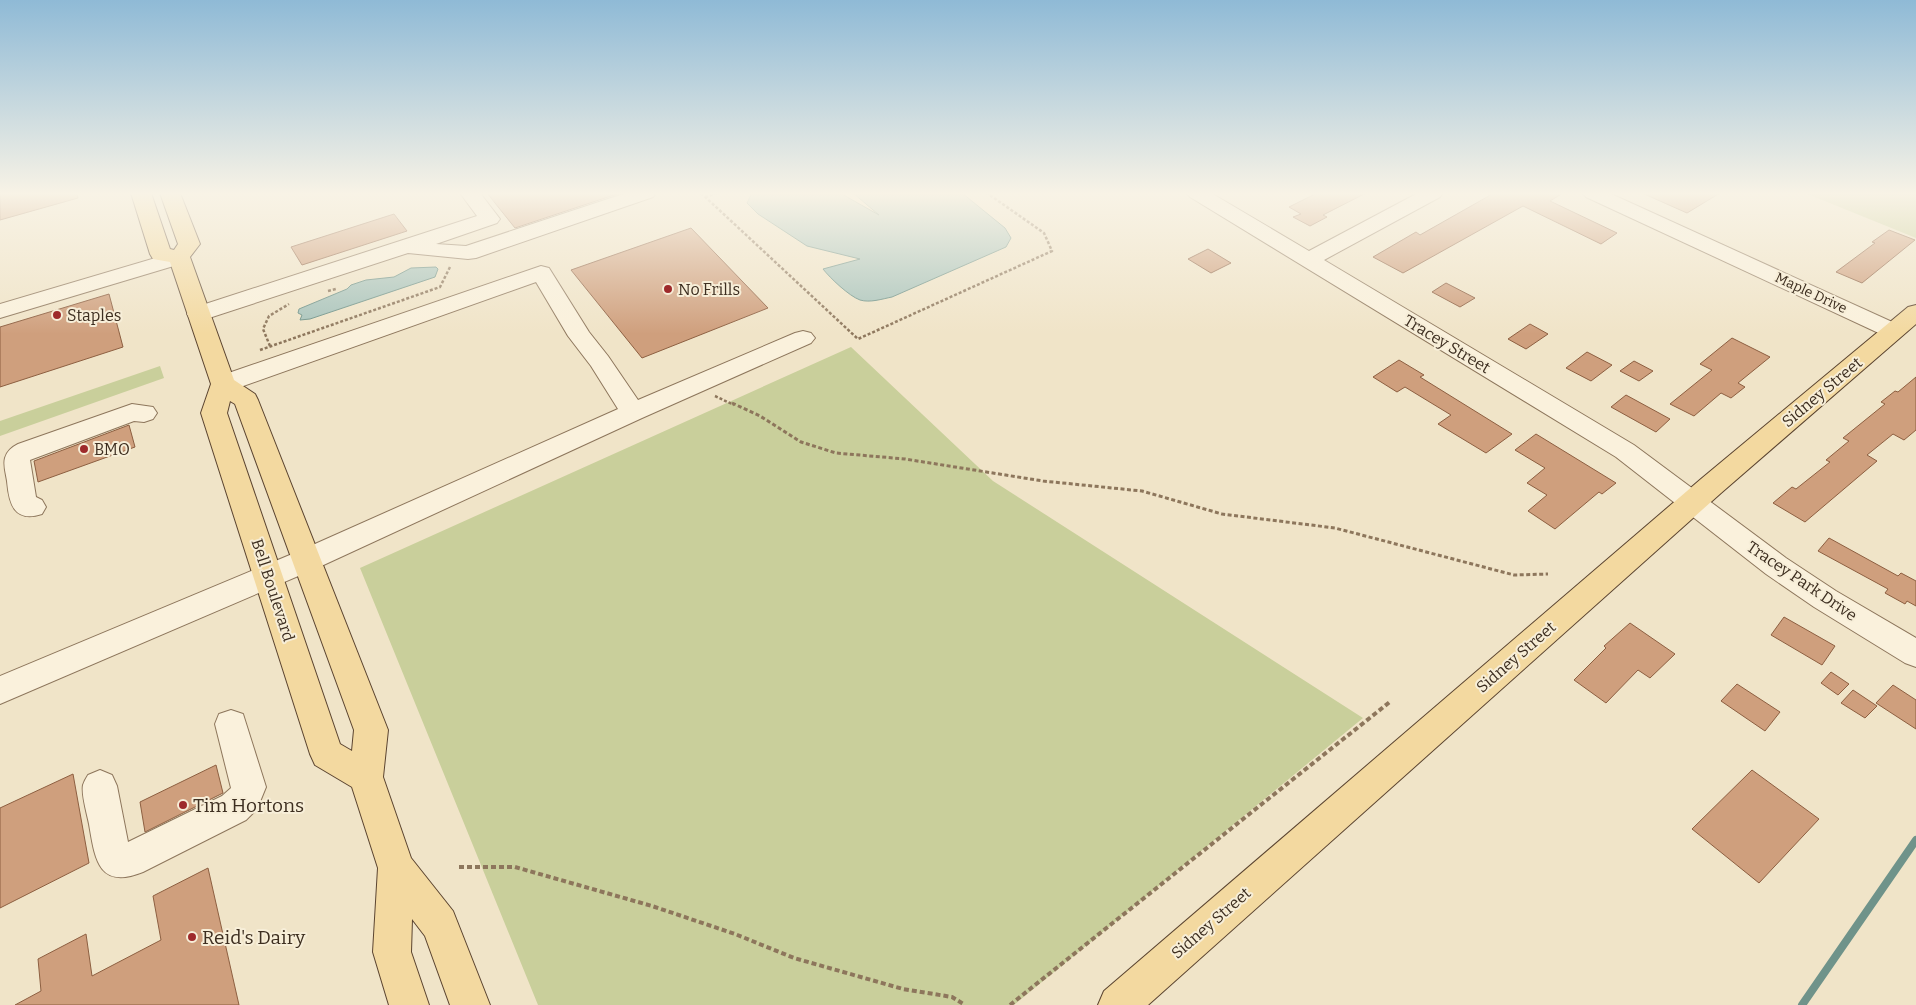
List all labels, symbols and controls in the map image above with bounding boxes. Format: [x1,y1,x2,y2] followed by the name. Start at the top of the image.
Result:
[1772,269,1850,317] street label: Maple Drive
[678,280,740,299] place label: No Frills
[662,283,674,295] marker: No Frills
[67,306,121,325] place label: Staples
[51,309,63,321] marker: Staples
[1400,311,1494,377] street label: Tracey Street
[1778,353,1866,431] street label: Sidney Street
[94,440,130,459] place label: BMO
[78,443,90,455] marker: BMO
[247,536,299,644] street label: Bell Boulevard
[1743,537,1861,625] street label: Tracey Park Drive
[1473,617,1560,697] street label: Sidney Street
[193,794,304,817] place label: Tim Hortons
[177,799,189,811] marker: Tim Hortons
[1168,883,1255,963] street label: Sidney Street
[202,926,306,949] place label: Reid's Dairy
[186,931,198,943] marker: Reid's Dairy

